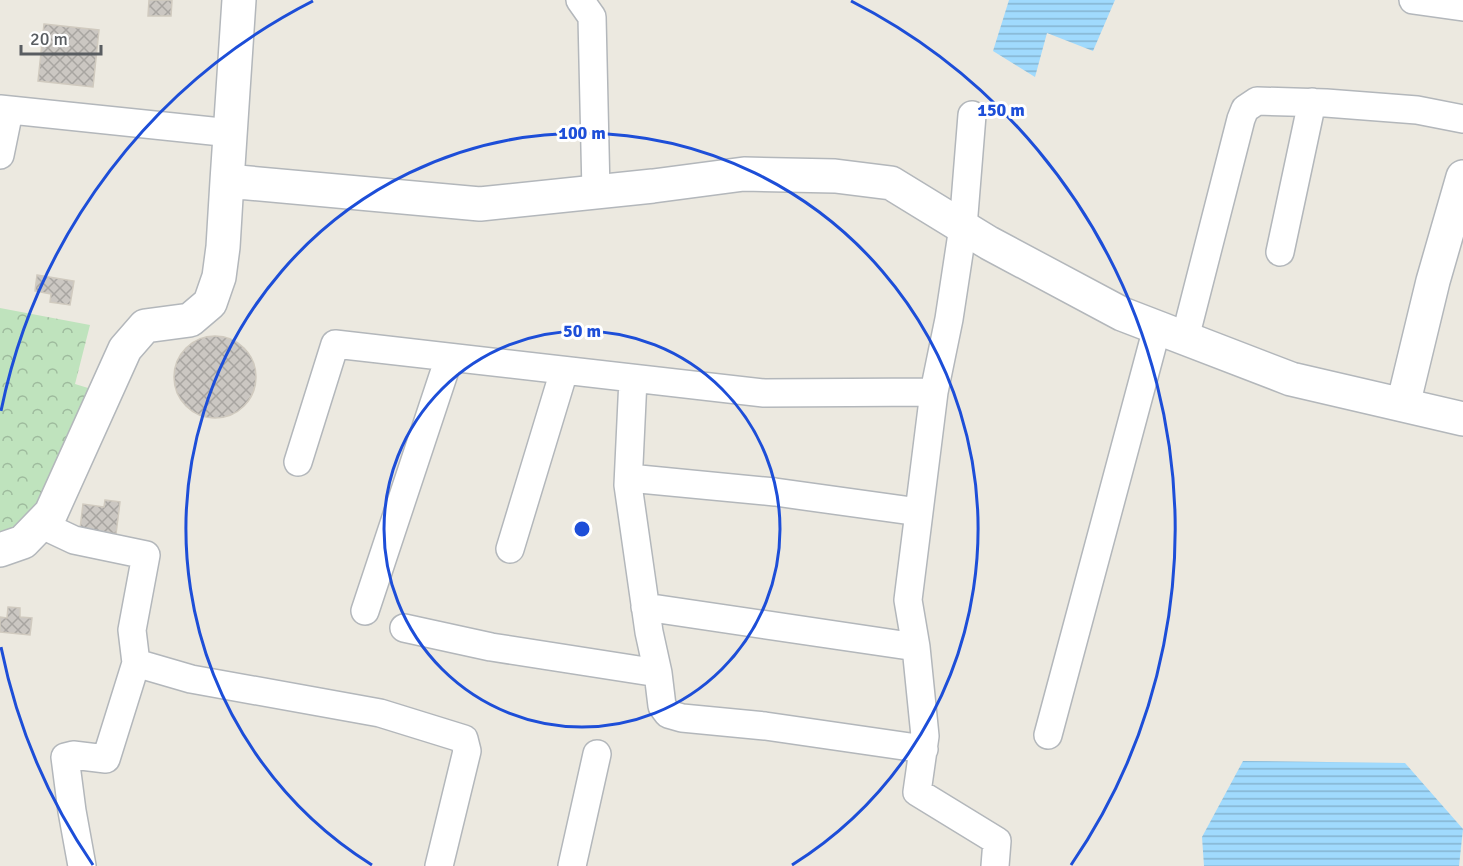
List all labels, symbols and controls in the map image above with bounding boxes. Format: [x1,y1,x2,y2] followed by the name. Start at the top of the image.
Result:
[21,18,100,56] scale bar
[30,28,68,50] text: 20 m
[977,99,1025,121] text: 150 m
[558,122,606,144] text: 100 m
[563,320,601,342] text: 50 m
[572,519,592,539] centre of rings

